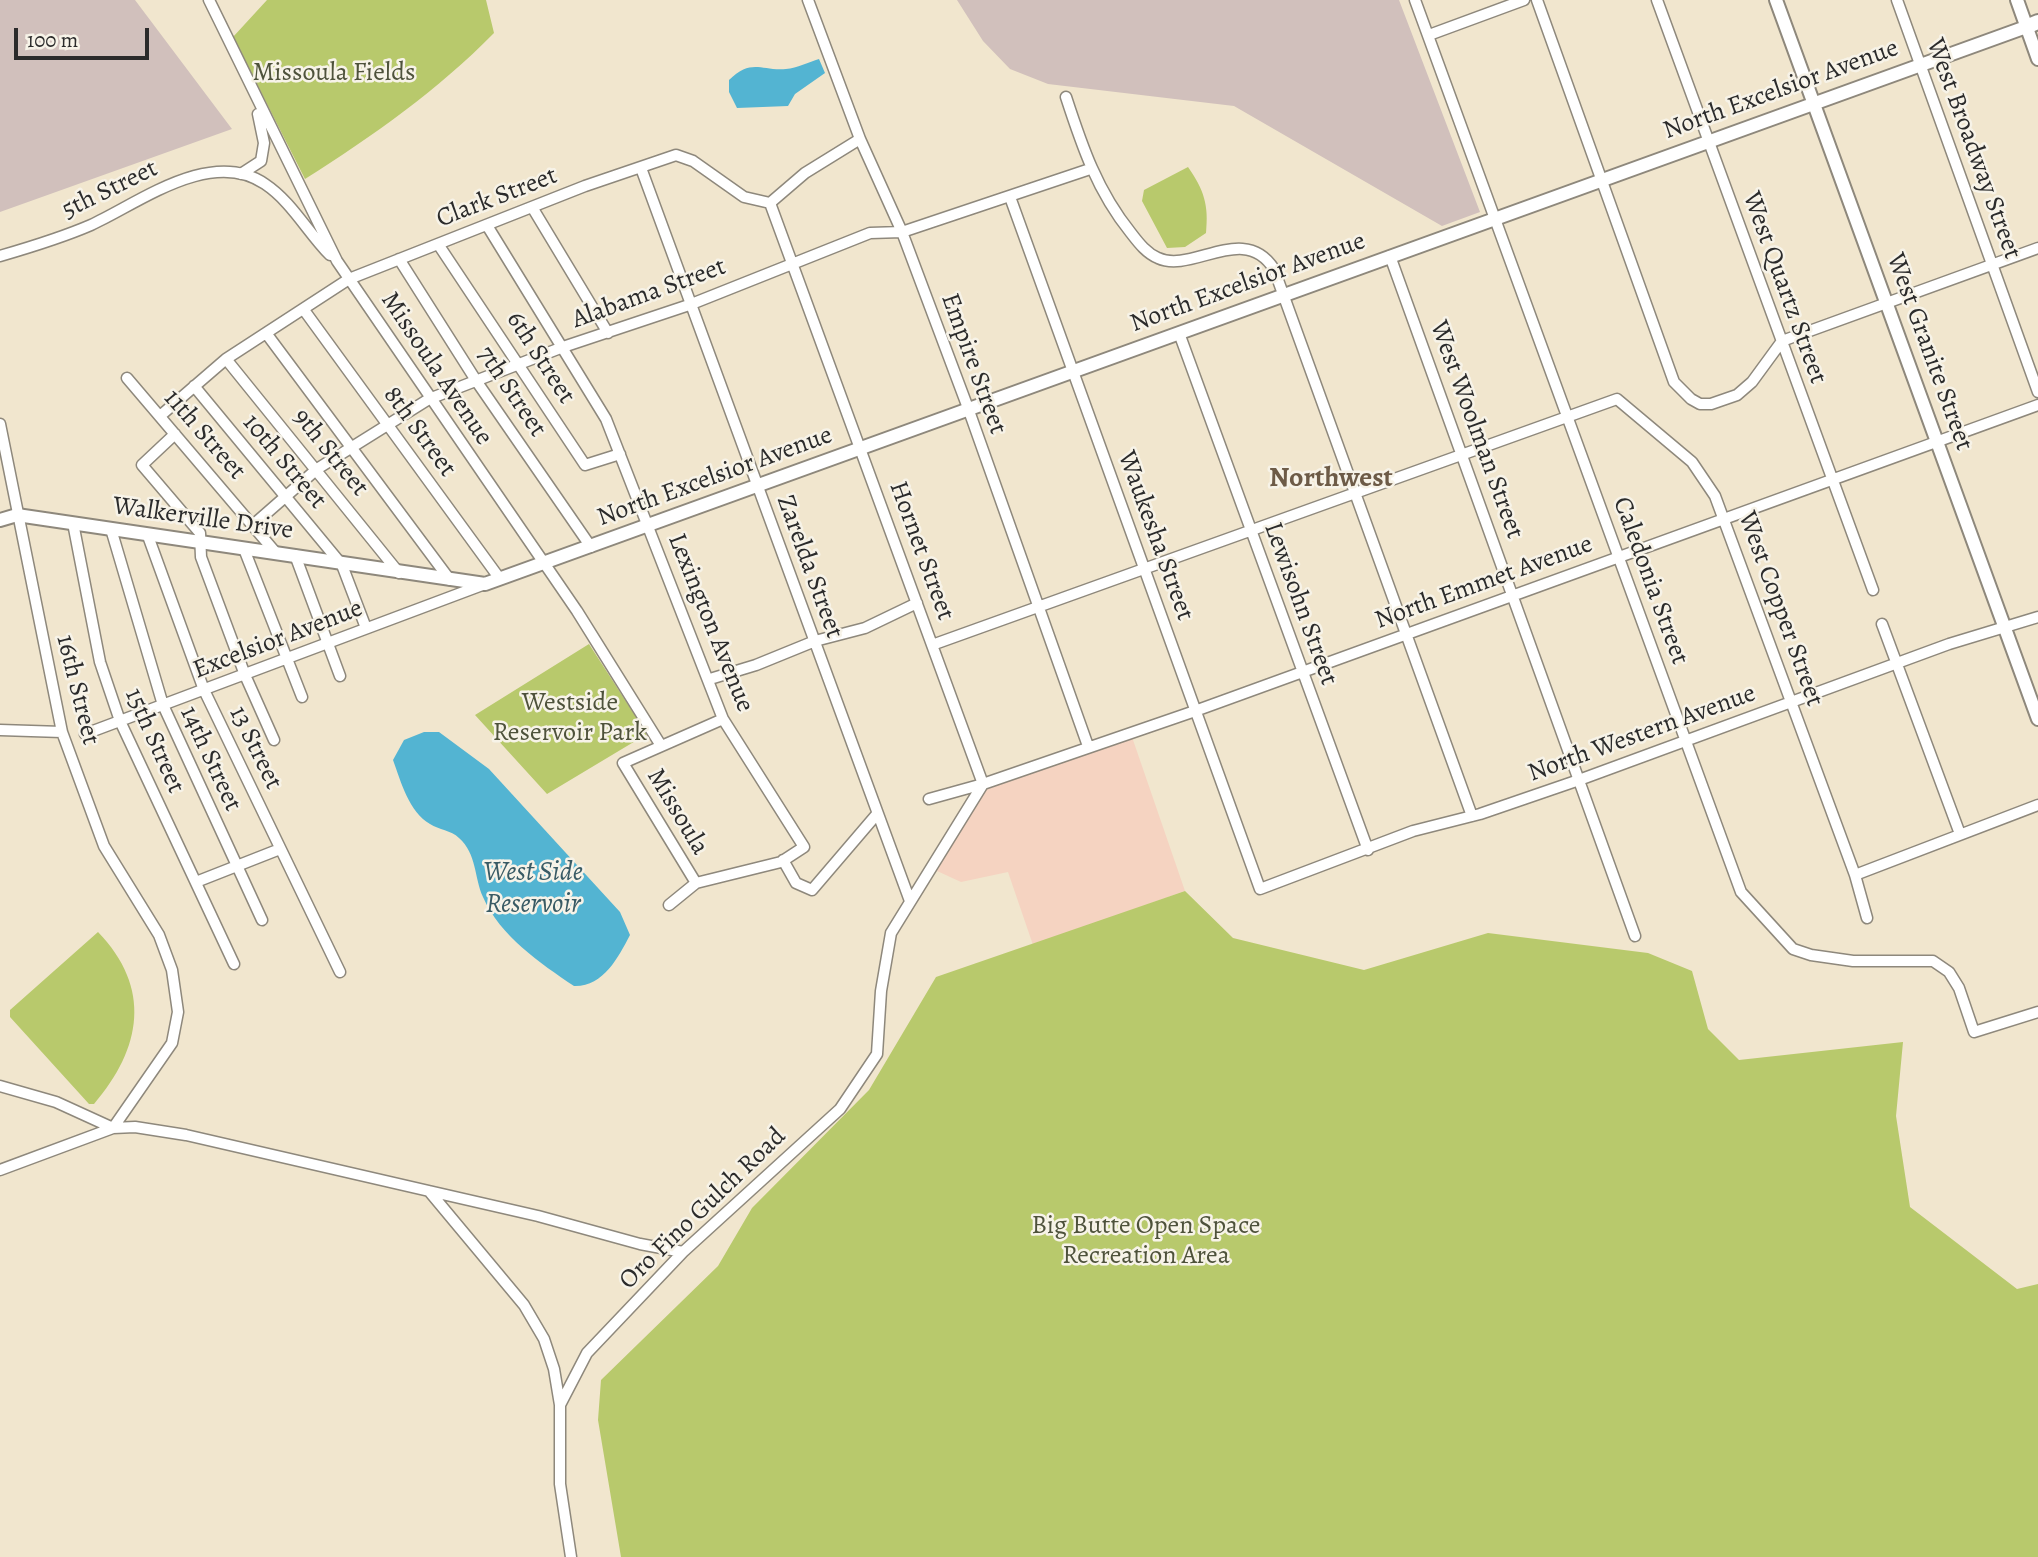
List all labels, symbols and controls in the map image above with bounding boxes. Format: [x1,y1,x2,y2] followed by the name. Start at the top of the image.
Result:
[18,14,152,58] scale bar
[27,26,78,54] text: 100 m
[1659,33,1903,147] street label: North Excelsior Avenue
[1919,35,2027,263] street label: West Broadway Street
[252,58,416,90] park label: Missoula Fields
[57,153,163,227] street label: 5th Street
[432,161,562,235] street label: Clark Street
[1735,188,1833,388] street label: West Quartz Street
[1126,226,1370,340] street label: North Excelsior Avenue
[1879,249,1979,455] street label: West Granite Street
[568,252,730,336] street label: Alabama Street
[373,286,499,452] street label: Missoula Avenue
[933,289,1013,439] street label: Empire Street
[499,306,581,410] street label: 6th Street
[1422,317,1530,543] street label: West Woolman Street
[469,341,553,443] street label: 7th Street
[376,381,462,483] street label: 8th Street
[156,384,252,486] street label: 11th Street
[285,403,375,503] street label: 9th Street
[235,408,333,516] street label: 10th Street
[593,420,837,534] street label: North Excelsior Avenue
[1110,447,1200,625] street label: Waukesha Street
[1269,462,1393,496] district label: Northwest
[881,477,961,625] street label: Hornet Street
[111,491,295,547] street label: Walkerville Drive
[769,491,849,643] street label: Zarelda Street
[1605,493,1695,669] street label: Caledonia Street
[1730,507,1830,711] street label: West Copper Street
[1256,518,1344,690] street label: Lewisohn Street
[660,529,760,717] street label: Lexington Avenue
[1371,529,1597,637] street label: North Emmet Avenue
[189,593,367,687] street label: Excelsior Avenue
[48,632,106,748] street label: 16th Street
[1524,678,1760,790] street label: North Western Avenue
[117,684,191,798] street label: 15th Street
[493,688,647,750] park label: Westside Reservoir Park
[222,701,288,795] street label: 13 Street
[172,702,248,816] street label: 14th Street
[639,763,715,861] street label: Missoula
[483,856,583,922] water label: West Side Reservoir
[613,1121,793,1297] street label: Oro Fino Gulch Road
[1032,1211,1260,1272] park label: Big Butte Open Space Recreation Area

